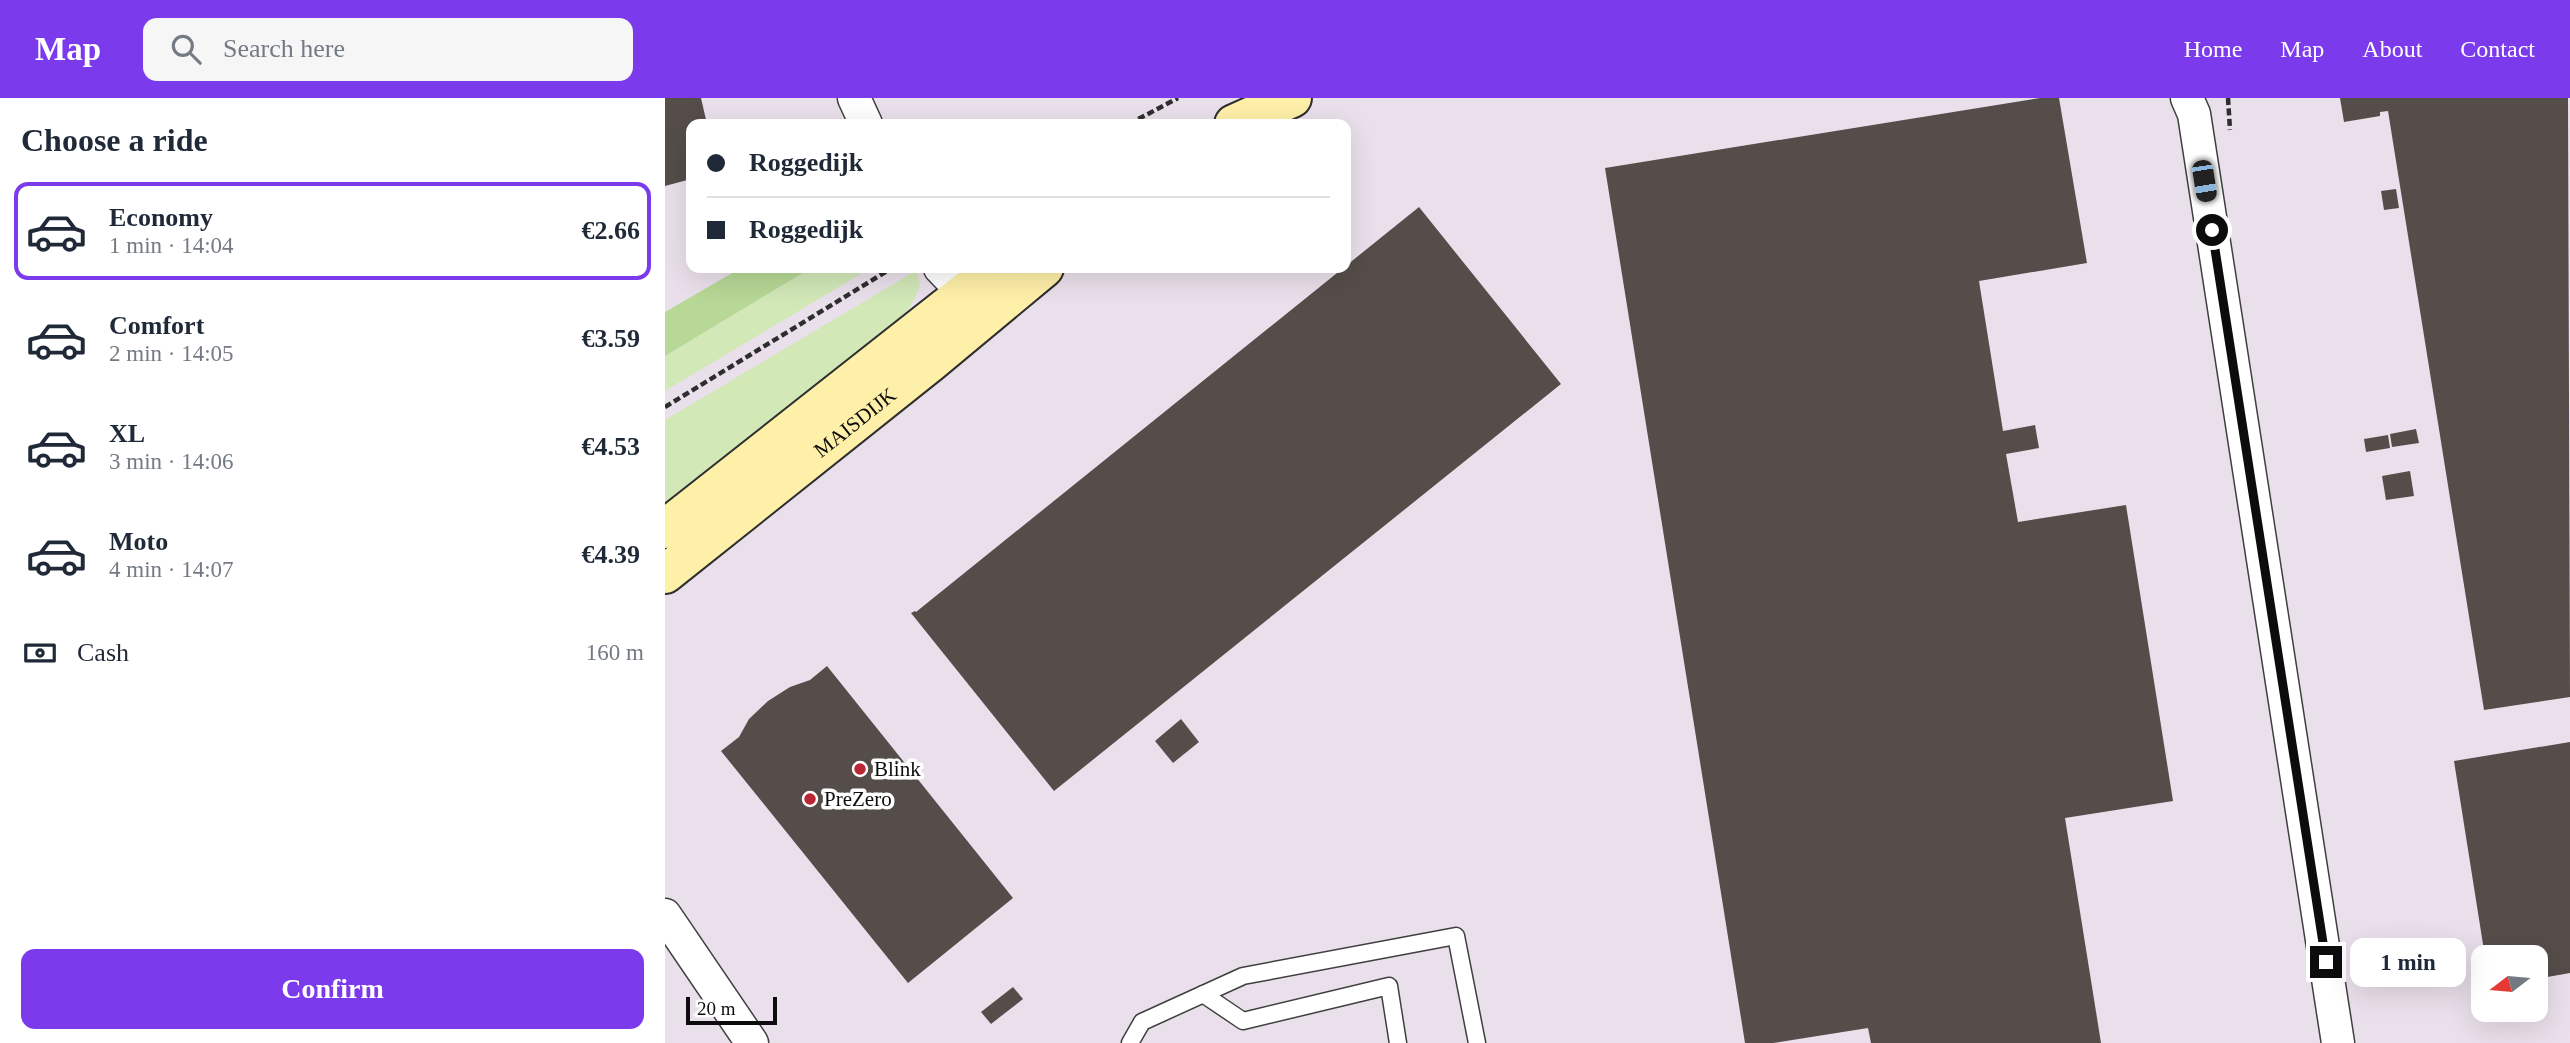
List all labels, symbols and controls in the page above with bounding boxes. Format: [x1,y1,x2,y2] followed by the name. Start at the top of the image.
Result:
[143,18,633,81] search box
[167,30,205,68] icon: search
[35,31,101,67] text: Map
[223,34,345,63] text: Search here
[2184,36,2242,62] text: Home
[2280,36,2324,62] text: Map
[2362,36,2422,62] text: About
[2460,36,2535,62] text: Contact
[21,122,208,158] text: Choose a ride
[749,148,863,177] text: Roggedijk
[2191,159,2218,203] car
[25,200,88,263] icon: car
[109,203,213,232] text: Economy
[2196,214,2228,246] route start
[749,215,863,244] text: Roggedijk
[582,216,640,245] text: €2.66
[109,233,234,258] text: 1 min · 14:04
[25,308,88,371] icon: car
[109,311,204,340] text: Comfort
[582,324,640,353] text: €3.59
[109,341,234,366] text: 2 min · 14:05
[809,383,901,462] street label: MAISDIJK
[25,416,88,479] icon: car
[109,419,145,448] text: XL
[582,432,640,461] text: €4.53
[109,449,234,474] text: 3 min · 14:06
[25,524,88,587] icon: car
[109,527,168,556] text: Moto
[582,540,640,569] text: €4.39
[109,557,234,582] text: 4 min · 14:07
[21,634,59,672] icon: cash
[77,638,129,667] text: Cash
[586,640,644,665] text: 160 m
[874,757,921,781] place label: Blink
[852,761,868,777] marker: Blink
[824,787,892,811] place label: PreZero
[802,791,818,807] marker: PreZero
[2351,938,2466,986] callout: 1 min
[2471,945,2548,1022] north arrow
[2471,945,2548,1022] map controls
[2310,946,2342,978] route end
[21,949,644,1029] button: Confirm
[2380,950,2436,975] text: 1 min
[686,994,777,1026] scale bar
[697,998,736,1019] text: 20 m

